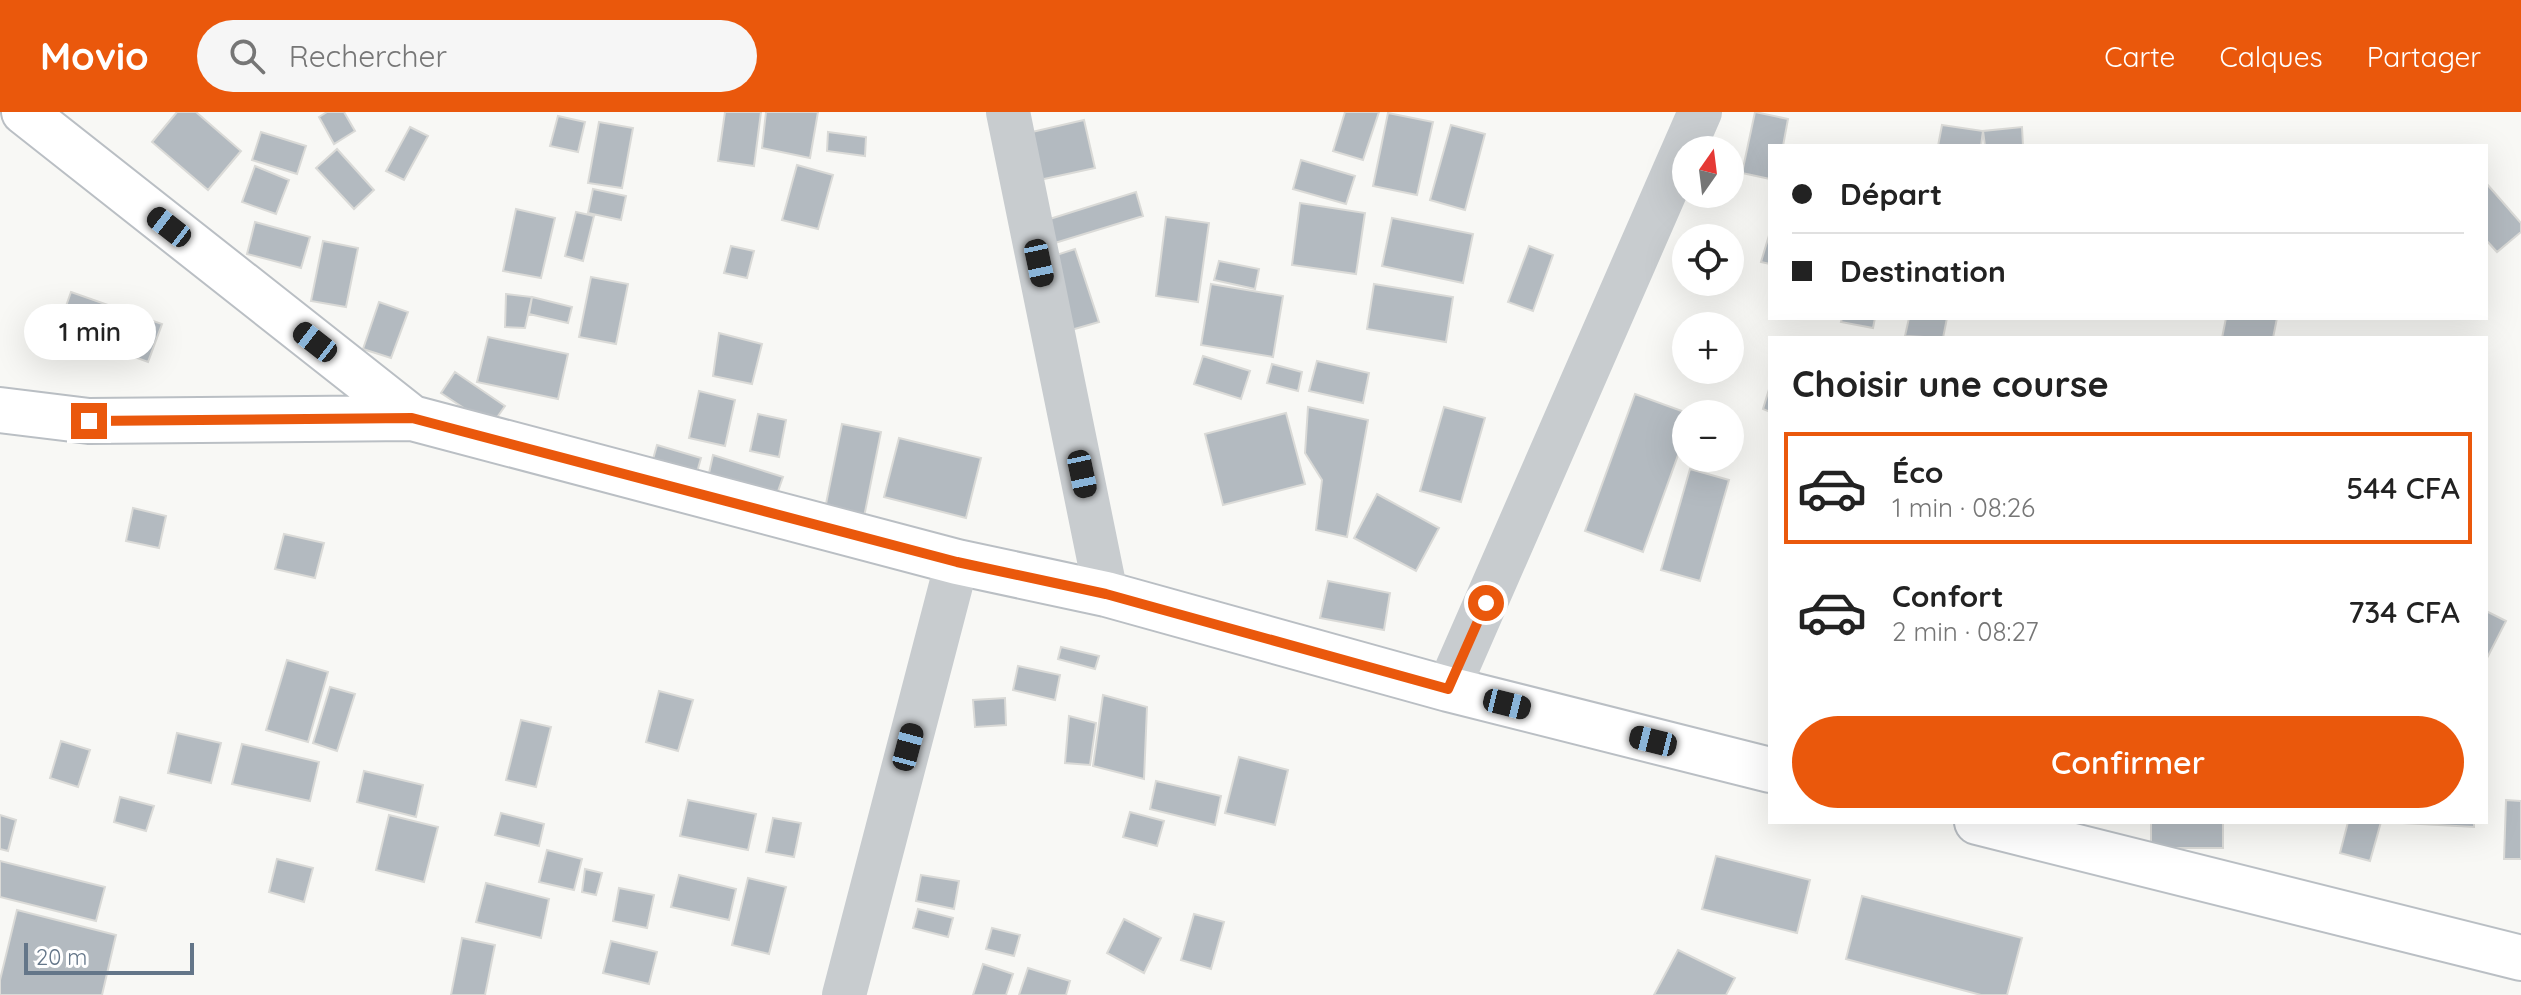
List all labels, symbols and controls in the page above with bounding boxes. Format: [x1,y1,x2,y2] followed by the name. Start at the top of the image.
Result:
[197,20,757,92] search box
[40,32,149,80] text: Movio
[225,34,269,78] icon: search
[289,37,447,75] text: Rechercher
[2104,39,2175,74] text: Carte
[2219,39,2323,74] text: Calques
[2367,39,2481,74] text: Partager
[1672,136,1744,208] north arrow
[1672,136,1744,472] map controls
[1840,175,1942,213] text: Départ
[143,203,195,251] car
[1672,224,1744,296] button: locate
[1022,237,1056,289] car
[1840,252,2006,290] text: Destination
[23,305,155,361] callout: 1 min
[1672,312,1744,384] button: +
[59,315,121,348] text: 1 min
[289,318,341,366] car
[1792,361,2109,406] text: Choisir une course
[1672,400,1744,472] button: −
[71,403,107,439] route end
[1065,448,1099,500] car
[1796,452,1868,524] icon: car
[1892,453,1943,491] text: Éco
[2346,469,2460,507] text: 544 CFA
[1892,491,2035,524] text: 1 min · 08:26
[1796,576,1868,648] icon: car
[1892,577,2004,615] text: Confort
[1468,585,1504,621] route start
[2348,593,2460,631] text: 734 CFA
[1892,615,2039,648] text: 2 min · 08:27
[1481,687,1533,721] car
[1792,716,2464,808] button: Confirmer
[890,721,926,773] car
[1627,724,1679,758] car
[24,939,194,975] scale bar
[36,943,87,971] text: 20 m

